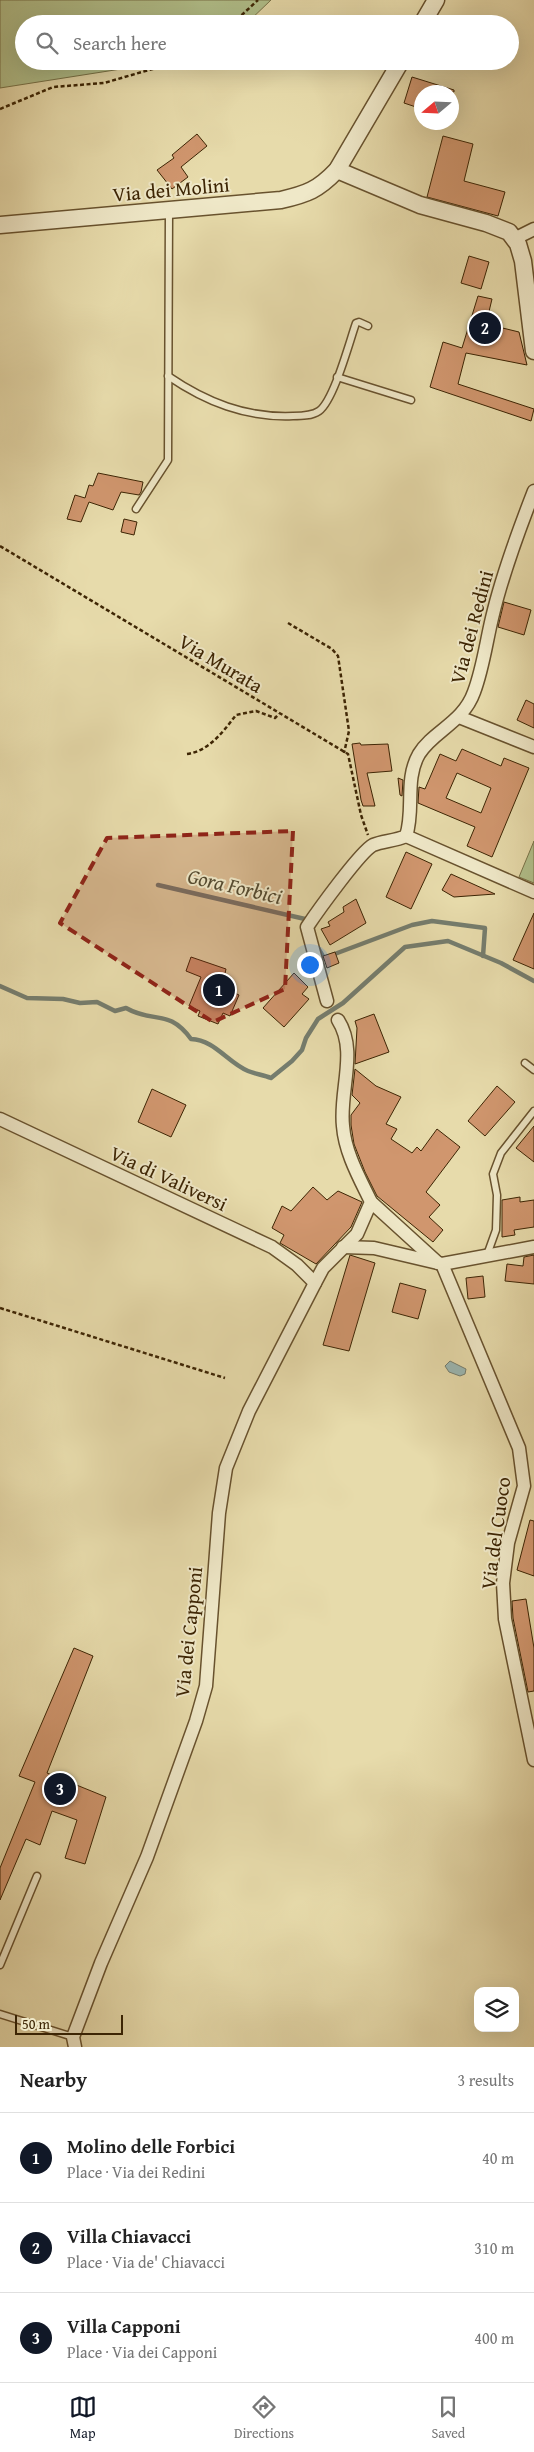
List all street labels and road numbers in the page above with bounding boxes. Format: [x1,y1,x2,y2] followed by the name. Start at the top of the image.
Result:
[111,169,231,209] street label: Via dei Molini
[442,567,500,687] street label: Via dei Redini
[173,626,269,700] street label: Via Murata
[106,1138,233,1218] street label: Via di Valiversi
[473,1475,517,1591] street label: Via del Cuoco
[167,1565,209,1699] street label: Via dei Capponi

